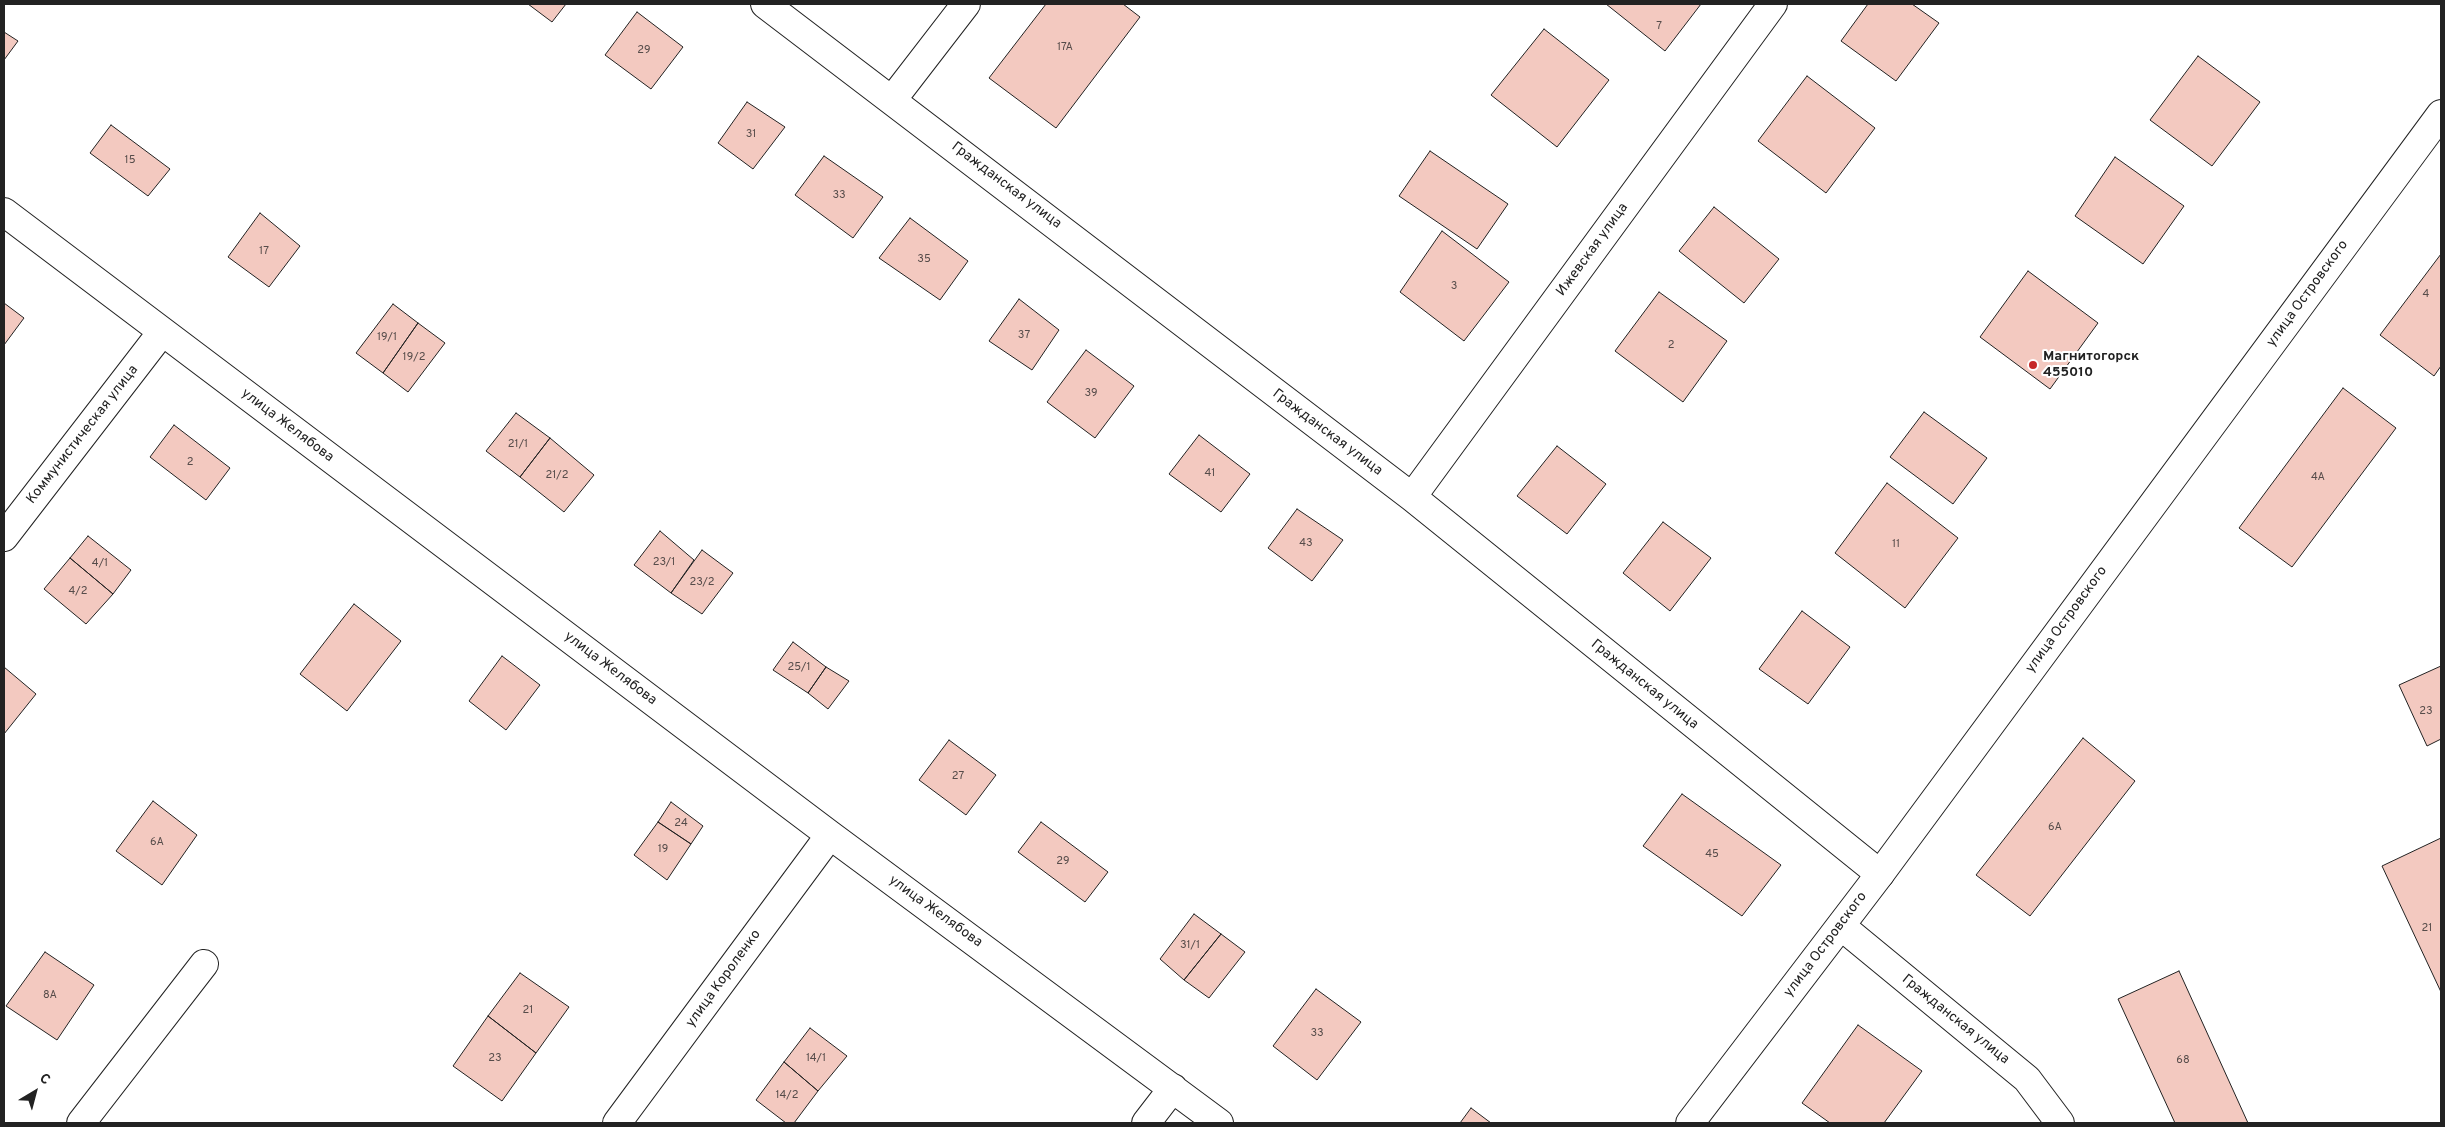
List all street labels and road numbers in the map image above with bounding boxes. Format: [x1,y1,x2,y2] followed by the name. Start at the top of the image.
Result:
[948,139,1064,233] street label: Гражданская улица
[1554,200,1632,300] street label: Ижевская улица
[2264,237,2352,351] street label: улица Островского
[24,362,142,508] street label: Коммунистическая улица
[237,386,337,466] street label: улица Желябова
[1269,386,1385,480] street label: Гражданская улица
[2023,563,2111,677] street label: улица Островского
[560,629,660,709] street label: улица Желябова
[1587,636,1701,734] street label: Гражданская улица
[885,872,985,952] street label: улица Желябова
[1781,889,1871,1001] street label: улица Островского
[683,927,765,1031] street label: улица Короленко
[1898,971,2012,1069] street label: Гражданская улица

